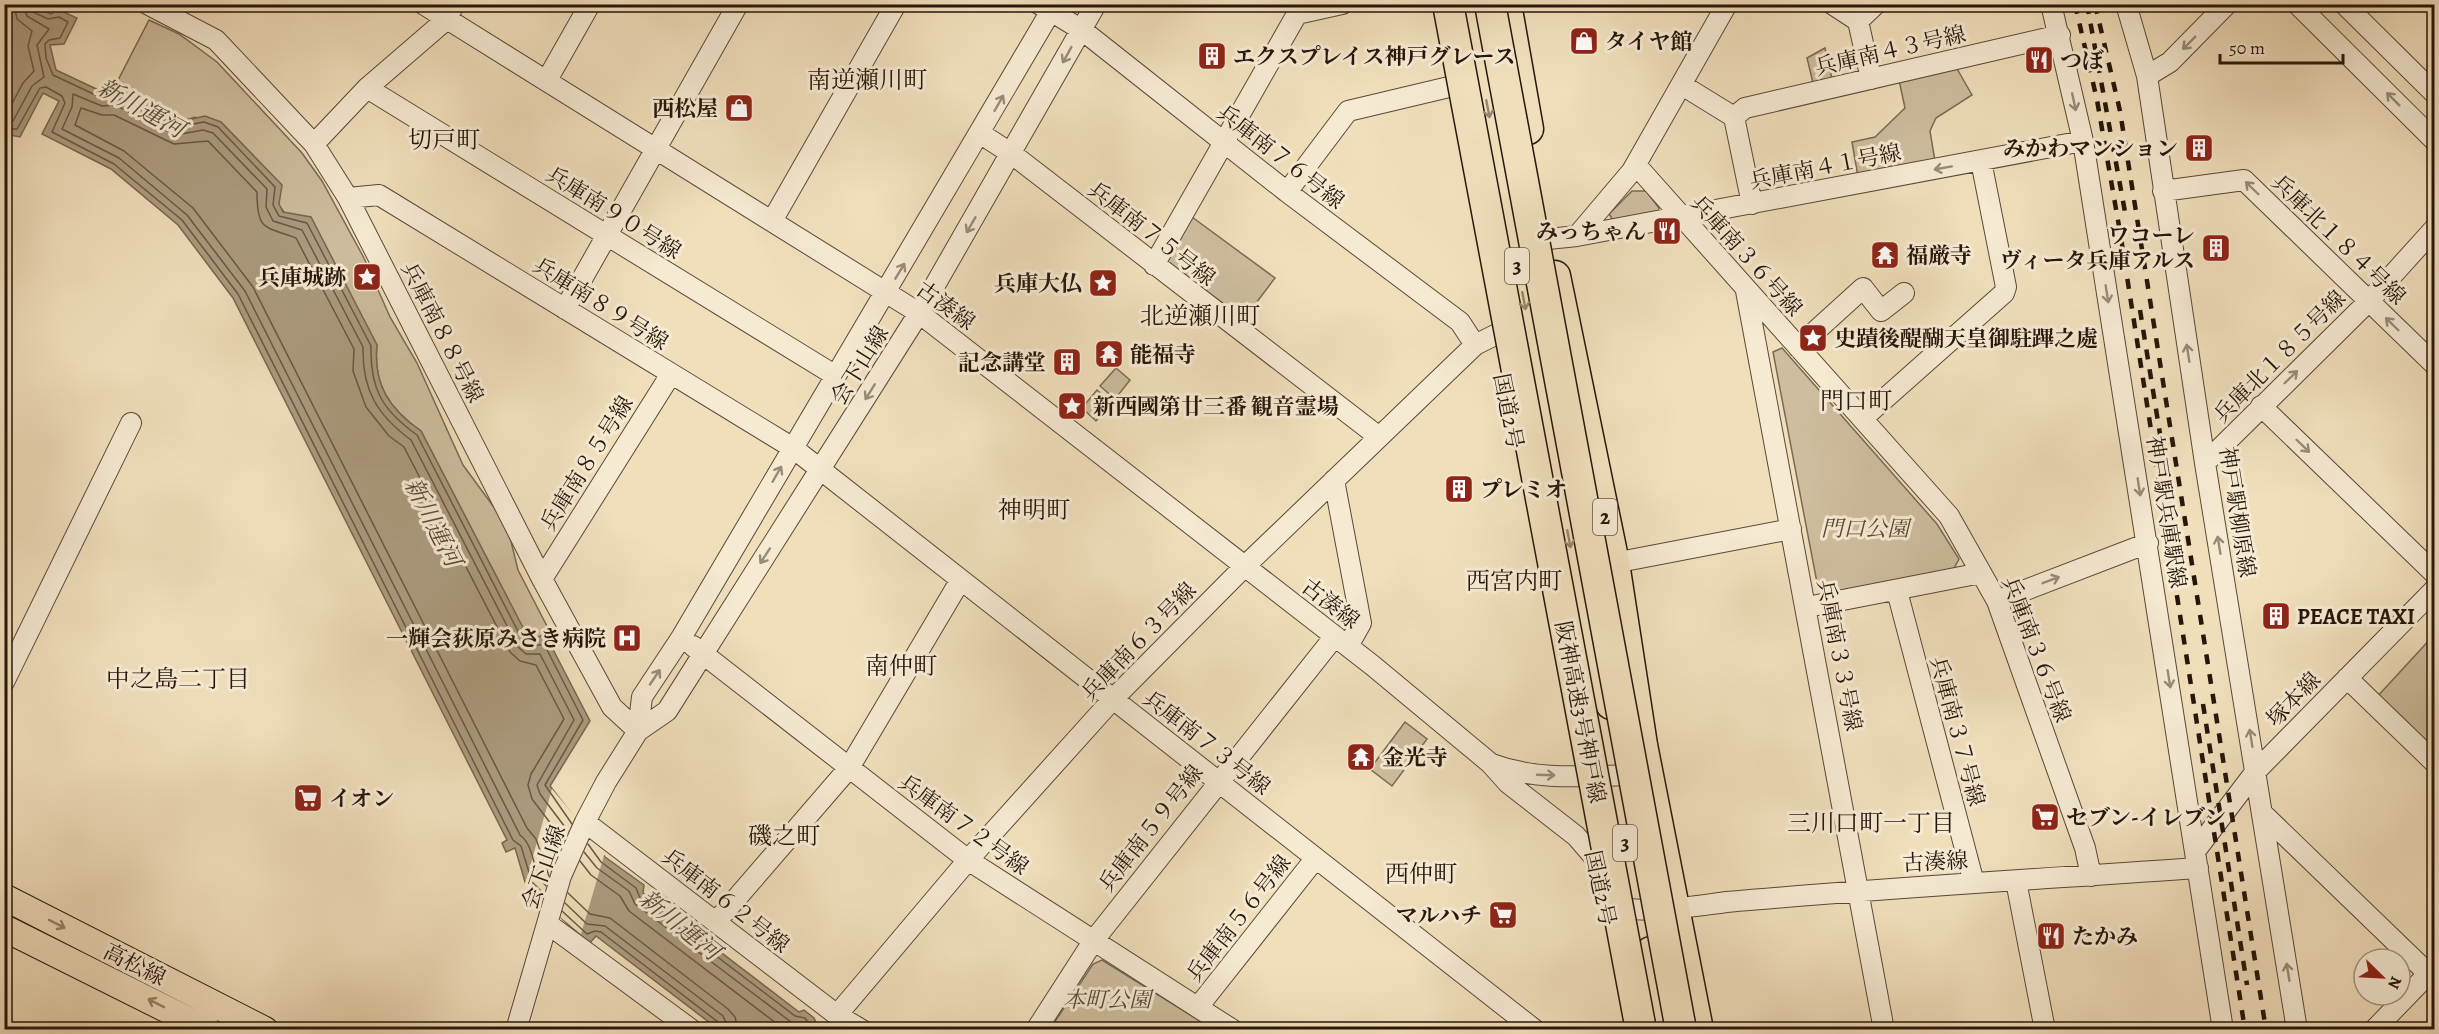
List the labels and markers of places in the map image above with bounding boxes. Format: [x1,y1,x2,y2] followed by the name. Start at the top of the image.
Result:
[1568,25,1600,57] shop icon: タイヤ館
[1605,27,1693,57] place label: タイヤ館
[1196,40,1228,72] building icon: エクスプレイス神戸グレース
[1233,42,1515,72] place label: エクスプレイス神戸グレース
[2023,44,2055,76] restaurant icon: つぼ
[2060,46,2104,76] place label: つぼ
[723,92,755,124] shop icon: 西松屋
[652,94,718,124] place label: 西松屋
[2183,132,2215,164] building icon: みかわマンション
[2003,134,2178,164] place label: みかわマンション
[1651,215,1683,247] restaurant icon: みっちゃん
[1536,217,1646,247] place label: みっちゃん
[2000,221,2195,276] place label: ワコーレ ヴィータ兵庫アルス
[2200,232,2232,264] building icon: ワコーレ ヴィータ兵庫アルス
[1869,239,1901,271] temple icon: 福厳寺
[1906,241,1972,271] place label: 福厳寺
[351,261,383,293] place icon: 兵庫城跡
[258,263,346,293] place label: 兵庫城跡
[1087,267,1119,299] place icon: 兵庫大仏
[994,269,1082,299] place label: 兵庫大仏
[1797,322,1829,354] place icon: 史蹟後醍醐天皇御駐蹕之處
[1834,324,2098,354] place label: 史蹟後醍醐天皇御駐蹕之處
[1093,338,1125,370] temple icon: 能福寺
[1130,340,1196,370] place label: 能福寺
[1051,346,1083,378] building icon: 記念講堂
[958,348,1046,378] place label: 記念講堂
[1056,390,1088,422] place icon: 新西國第廿三番 観音霊場
[1093,392,1339,422] place label: 新西國第廿三番 観音霊場
[1443,473,1475,505] building icon: プレミオ
[1480,475,1567,505] place label: プレミオ
[2260,600,2292,632] building icon: PEACE TAXI
[2297,602,2415,632] place label: PEACE TAXI
[611,622,643,654] hospital icon: 一輝会荻原みさき病院
[386,624,606,654] place label: 一輝会荻原みさき病院
[1345,741,1377,773] temple icon: 金光寺
[1382,743,1448,773] place label: 金光寺
[292,782,324,814] supermarket icon: イオン
[329,784,394,814] place label: イオン
[2029,801,2061,833] supermarket icon: セブン-イレブン
[2066,803,2226,833] place label: セブン-イレブン
[1487,899,1519,931] supermarket icon: マルハチ
[1396,901,1482,931] place label: マルハチ
[2035,920,2067,952] restaurant icon: たかみ
[2072,922,2138,952] place label: たかみ

